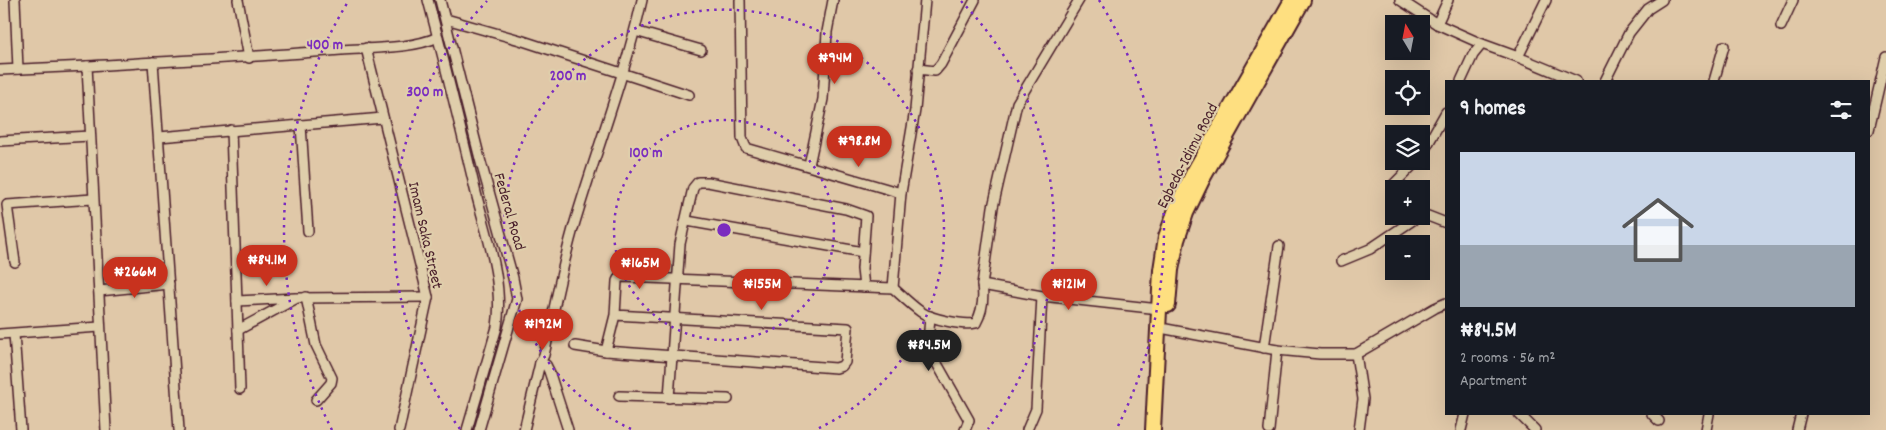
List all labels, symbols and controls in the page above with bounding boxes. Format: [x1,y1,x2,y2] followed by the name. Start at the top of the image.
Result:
[1385,15,1430,60] north arrow
[1385,15,1430,280] map controls
[307,35,343,57] text: 400 m
[805,42,865,85] pin: ₦94M
[818,47,852,70] text: ₦94M
[550,66,586,88] text: 200 m
[1385,70,1430,115] button: locate
[407,82,443,104] text: 300 m
[1460,95,1526,125] text: 9 homes
[1827,96,1855,124] icon: filters
[1152,99,1225,213] street label: Egbeda-Idimu Road
[1385,125,1430,170] button: layers
[818,126,900,168] pin: ₦98.8M
[838,130,880,153] text: ₦98.8M
[629,143,663,165] text: 100 m
[487,170,531,253] street label: Federal Road
[401,180,448,291] street label: Imam Saka Street
[1385,180,1430,225] button: +
[1613,185,1703,275] icon: home
[715,221,733,239] centre of rings
[1385,235,1430,280] button: −
[226,244,308,287] pin: ₦84.1M
[605,248,675,290] pin: ₦165M
[247,249,287,272] text: ₦84.1M
[621,252,659,275] text: ₦165M
[100,256,170,299] pin: ₦266M
[114,261,156,284] text: ₦266M
[727,268,797,311] pin: ₦155M
[1034,268,1104,311] pin: ₦121M
[743,273,781,296] text: ₦155M
[1052,273,1086,296] text: ₦121M
[508,308,578,351] pin: ₦192M
[524,313,562,336] text: ₦192M
[1460,317,1516,347] text: ₦84.5M
[888,330,970,372] pin: ₦84.5M
[907,334,951,357] text: ₦84.5M
[1460,347,1555,370] text: 2 rooms · 56 m²
[1460,370,1527,393] text: Apartment

